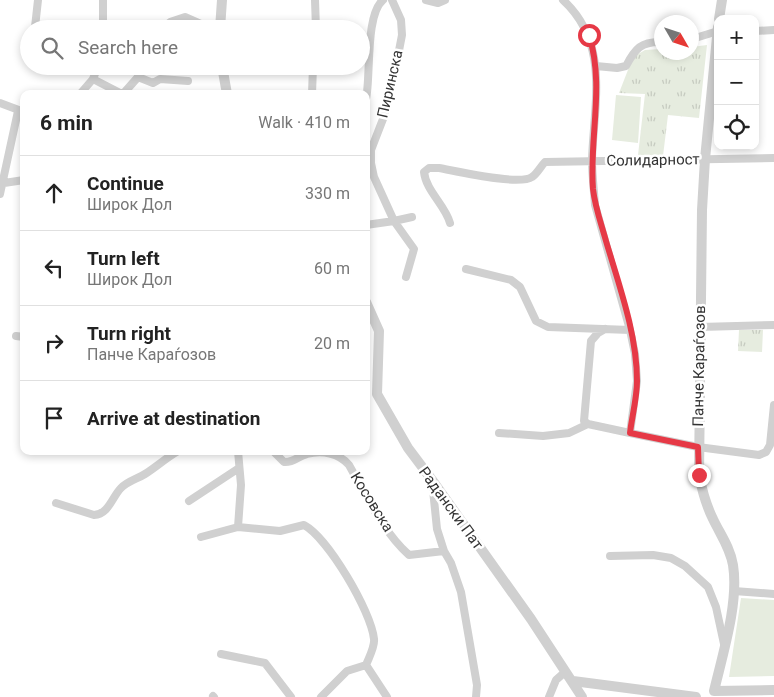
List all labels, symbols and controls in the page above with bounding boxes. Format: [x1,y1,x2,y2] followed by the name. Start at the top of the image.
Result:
[654,15,699,60] north arrow
[714,15,759,150] map controls
[714,15,759,60] button: +
[20,20,370,75] search box
[578,24,601,47] route start
[38,34,66,62] icon: search
[78,36,178,59] text: Search here
[373,48,407,120] street label: Пиринска
[714,60,759,105] button: −
[714,105,759,150] button: locate
[40,111,93,135] text: 6 min
[258,113,350,132] text: Walk · 410 m
[606,150,700,170] street label: Солидарност
[87,172,164,195] text: Continue
[40,179,68,207] icon: ahead
[305,184,350,203] text: 330 m
[87,195,172,214] text: Широк Дол
[87,247,160,270] text: Turn left
[40,254,68,282] icon: left
[314,259,350,278] text: 60 m
[87,270,172,289] text: Широк Дол
[689,305,709,427] street label: Панче Караѓозов
[87,322,171,345] text: Turn right
[40,329,68,357] icon: right
[314,334,350,353] text: 20 m
[87,345,216,364] text: Панче Караѓозов
[40,404,68,432] icon: arrive
[87,407,260,430] text: Arrive at destination
[415,463,487,553] street label: Радански Пат
[688,464,711,487] route end
[347,469,397,535] street label: Косовска

